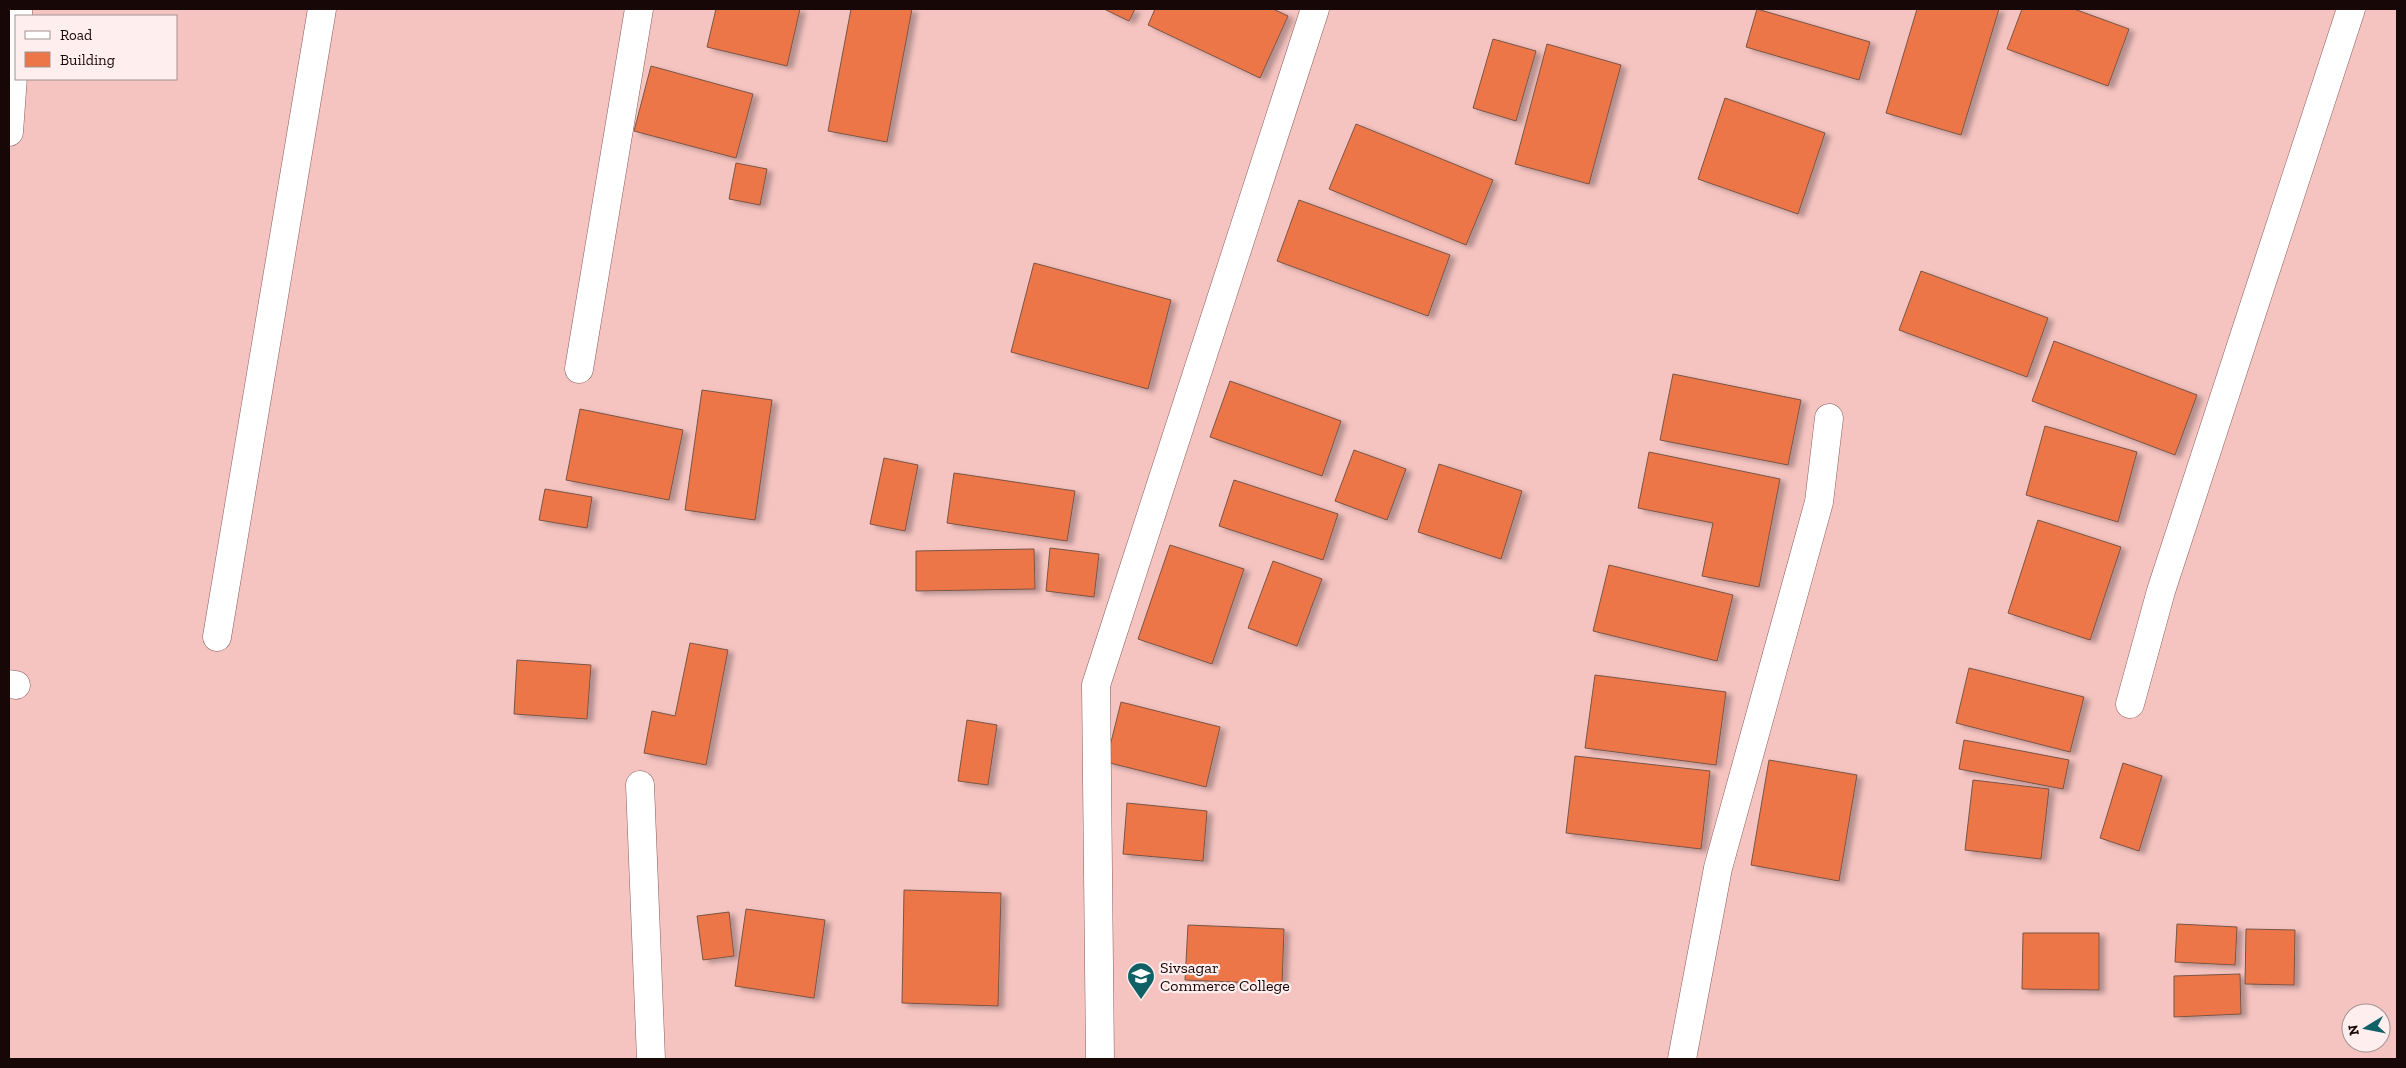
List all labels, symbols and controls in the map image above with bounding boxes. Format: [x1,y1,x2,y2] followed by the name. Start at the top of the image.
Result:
[15,15,178,80] legend
[60,26,93,44] text: Road
[60,51,115,69] text: Building
[1160,958,1290,995] place label: Sivsagar Commerce College
[1126,961,1156,1000] school or university icon: Sivsagar Commerce College
[2341,1003,2391,1053] north arrow
[2344,1023,2363,1037] text: N

